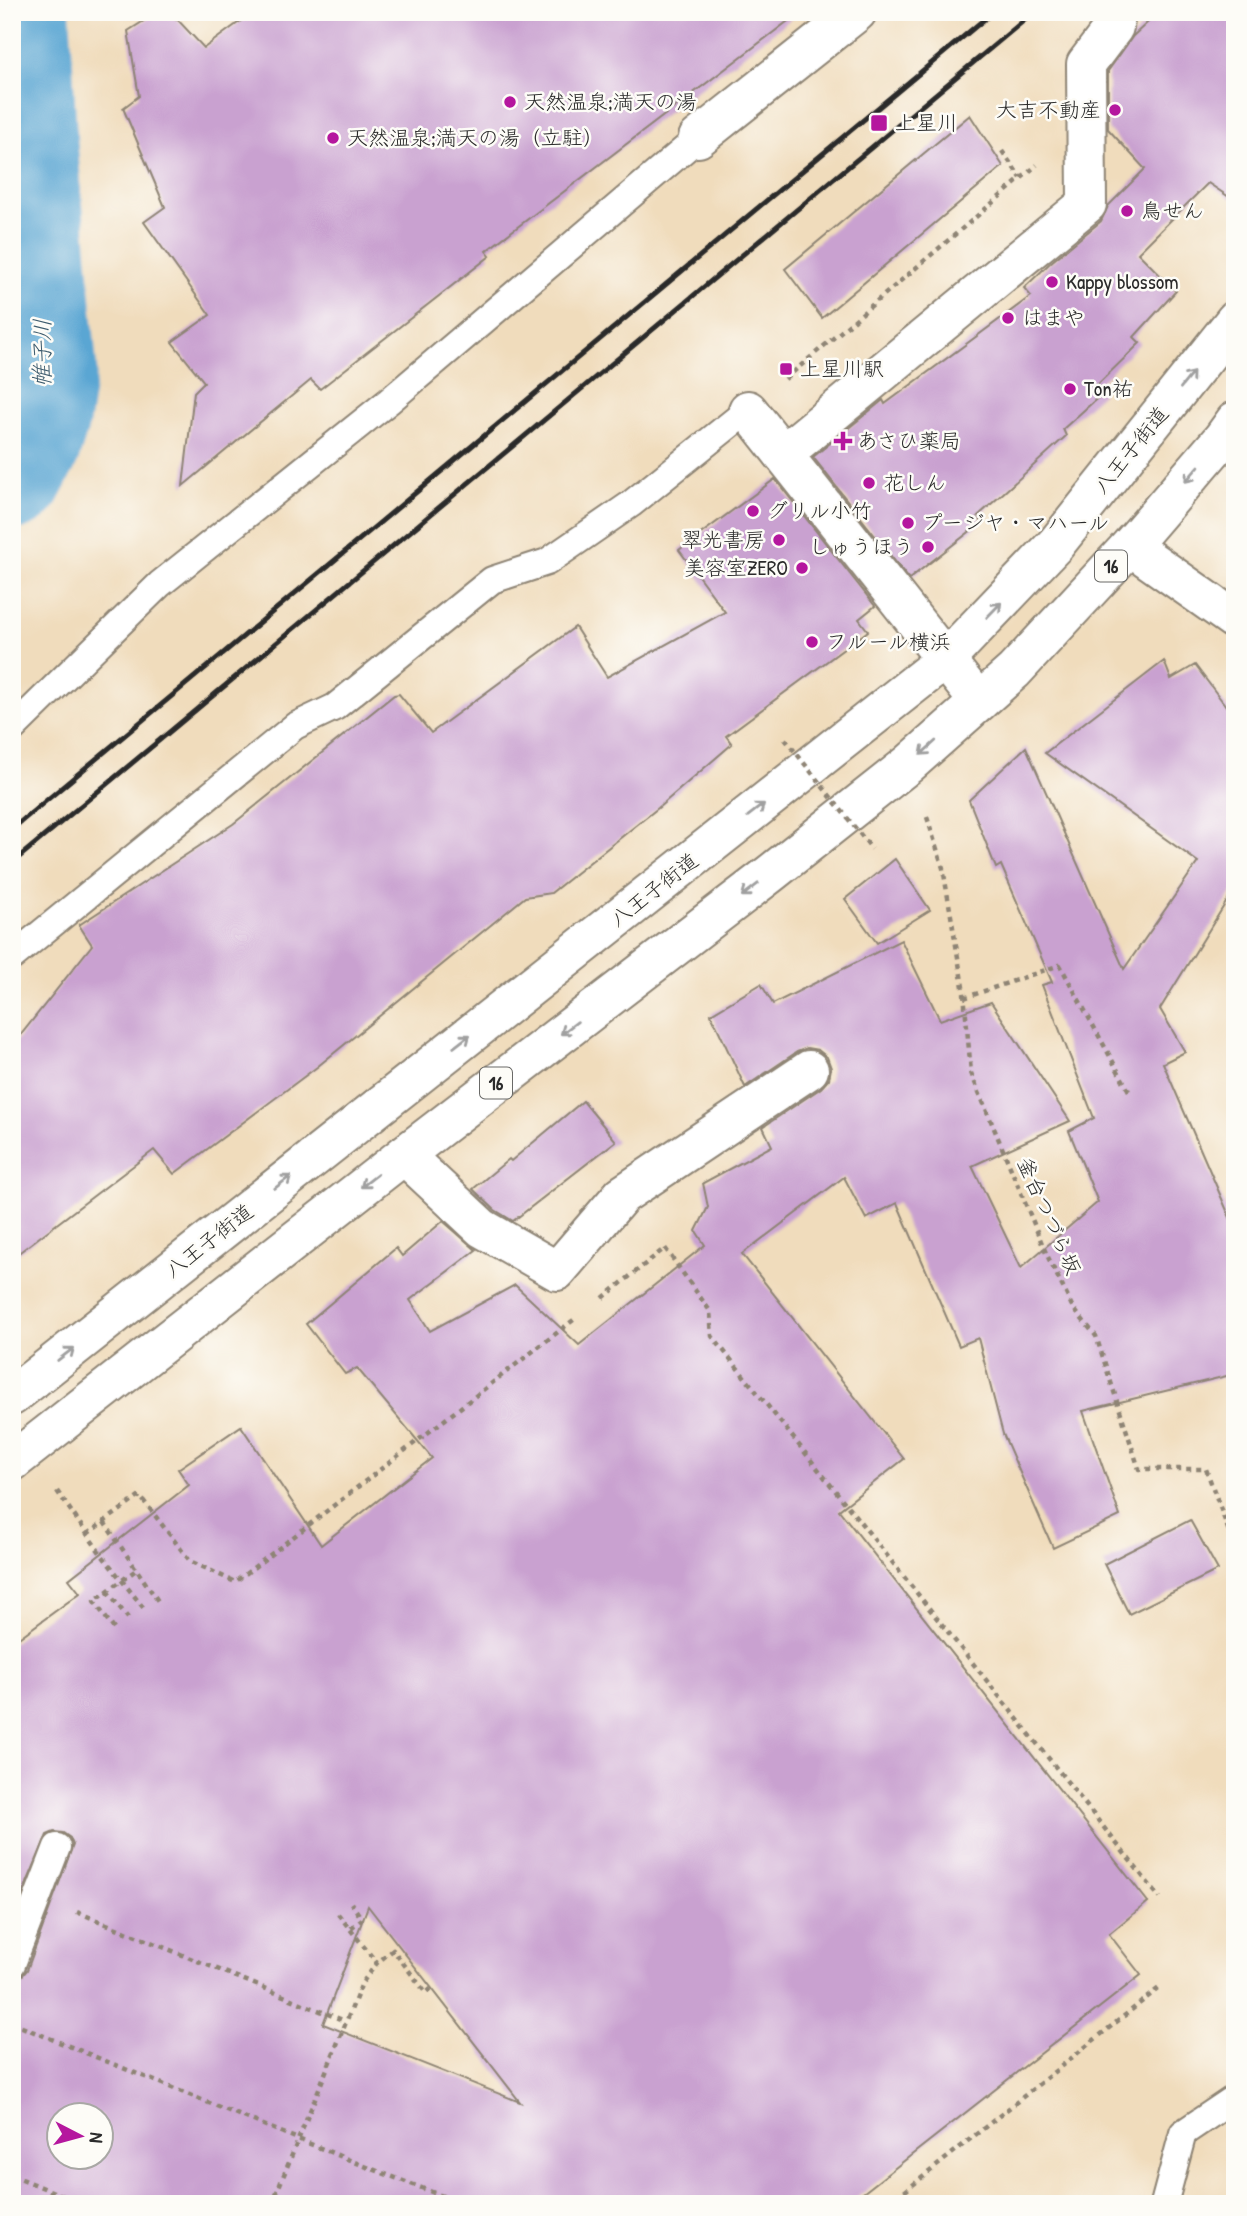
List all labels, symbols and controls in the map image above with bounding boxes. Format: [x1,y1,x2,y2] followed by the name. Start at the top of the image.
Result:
[524,87,697,116] place label: 天然温泉;満天の湯
[502,94,518,110] marker: 天然温泉;満天の湯
[996,95,1101,124] place label: 大吉不動産
[1107,102,1123,118] marker: 大吉不動産
[895,108,958,137] place label: 上星川
[869,113,889,133] marker: 上星川
[347,123,604,152] place label: 天然温泉;満天の湯（立駐）
[325,130,341,146] marker: 天然温泉;満天の湯（立駐）
[1141,196,1204,225] place label: 鳥せん
[1119,203,1135,219] marker: 鳥せん
[1066,267,1179,296] place label: Kappy blossom
[1044,274,1060,290] marker: Kappy blossom
[1022,303,1085,332] place label: はまや
[1000,310,1016,326] marker: はまや
[26,319,57,388] water label: 帷子川
[800,354,884,383] place label: 上星川駅
[778,361,794,377] marker: 上星川駅
[1180,371,1195,389] one-way arrow
[1084,374,1133,403] place label: Ton祐
[1062,381,1078,397] marker: Ton祐
[1086,400,1175,500] street label: 八王子街道
[857,426,961,455] place label: あさひ薬局
[835,433,851,449] marker: あさひ薬局
[1184,465,1200,483] one-way arrow
[883,468,946,497] place label: 花しん
[861,475,877,491] marker: 花しん
[767,496,872,525] place label: グリル小竹
[745,503,761,519] marker: グリル小竹
[922,508,1109,537] place label: プージヤ・マハール
[900,515,916,531] marker: プージヤ・マハール
[681,525,765,554] place label: 翠光書房
[771,532,787,548] marker: 翠光書房
[809,532,914,561] place label: しゅうほう
[920,539,936,555] marker: しゅうほう
[1095,551,1127,582] road number: 16
[684,553,788,582] place label: 美容室ZERO
[794,560,810,576] marker: 美容室ZERO
[985,601,1002,618] one-way arrow
[826,627,951,656] place label: フルール横浜
[804,634,820,650] marker: フルール横浜
[919,740,937,756] one-way arrow
[746,802,764,817] one-way arrow
[603,846,704,933] street label: 八王子街道
[741,882,760,897] one-way arrow
[560,1020,579,1035] one-way arrow
[452,1034,470,1049] one-way arrow
[480,1068,512,1098] road number: 16
[1011,1152,1088,1279] street label: 釜台つづら坂
[361,1174,379,1189] one-way arrow
[273,1175,292,1190] one-way arrow
[158,1197,259,1284] street label: 八王子街道
[56,1346,74,1361] one-way arrow
[46,2100,116,2170] north arrow
[83,2131,110,2144] text: N

